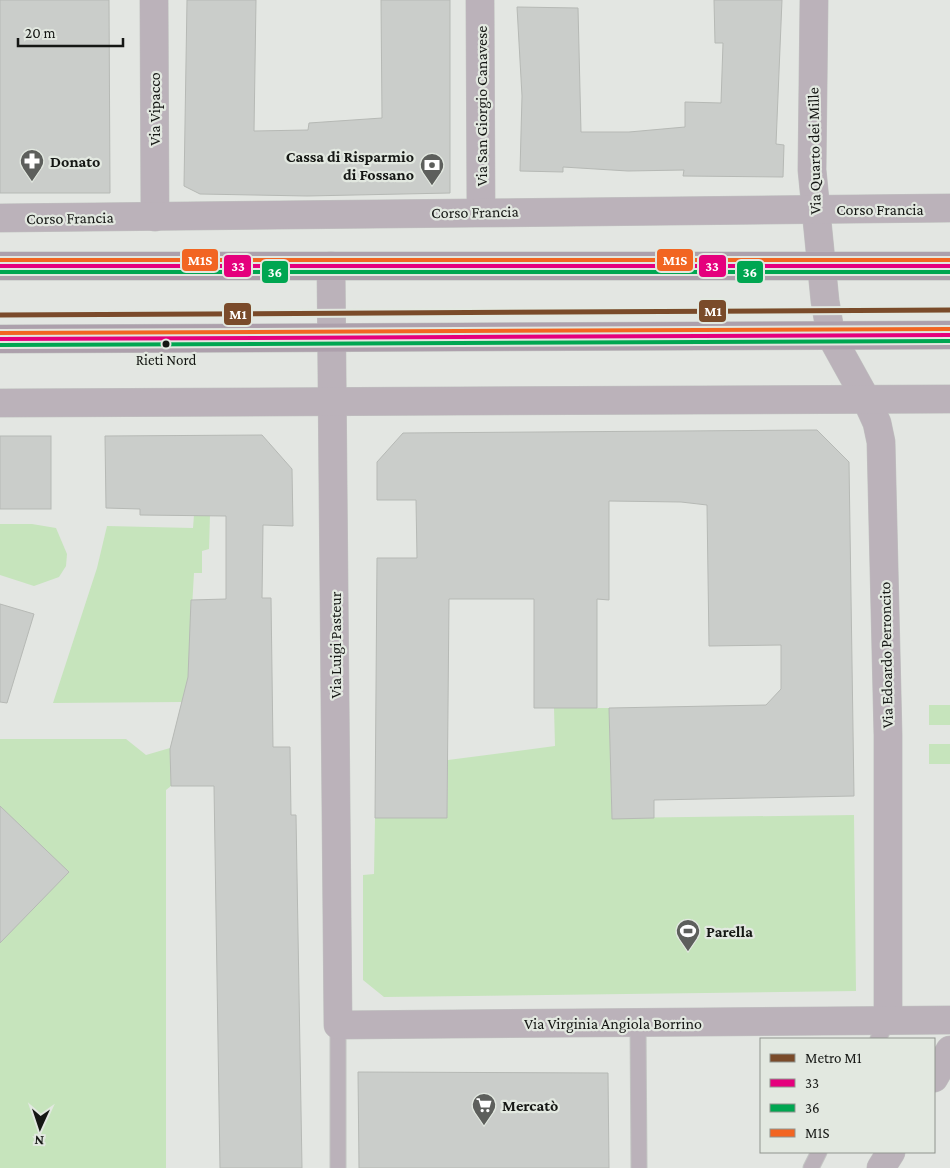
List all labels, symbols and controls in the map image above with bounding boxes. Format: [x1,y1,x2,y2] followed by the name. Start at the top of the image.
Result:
[18,15,122,47] scale bar
[25,25,56,41] text: 20 m
[473,26,491,186] street label: Via San Giorgio Canavese
[146,72,164,146] street label: Via Vipacco
[804,87,824,215] street label: Via Quarto dei Mille
[19,148,45,182] pharmacy icon: Donato
[286,148,414,183] place label: Cassa di Risparmio di Fossano
[419,152,445,186] bank icon: Cassa di Risparmio di Fossano
[50,153,100,170] place label: Donato
[836,201,924,218] street label: Corso Francia
[431,203,519,221] street label: Corso Francia
[26,209,114,227] street label: Corso Francia
[181,248,219,272] line badge: M1S
[656,248,694,272] line badge: M1S
[188,252,212,268] text: M1S
[663,252,687,268] text: M1S
[223,254,252,278] line badge: 33
[698,254,727,278] line badge: 33
[231,258,245,274] text: 33
[705,258,719,274] text: 33
[261,260,289,284] line badge: 36
[736,260,764,284] line badge: 36
[268,264,282,280] text: 36
[743,264,757,280] text: 36
[698,299,727,323] line badge: M1
[223,302,252,326] line badge: M1
[704,303,722,319] text: M1
[229,306,247,322] text: M1
[161,339,171,349] marker: Rieti Nord
[136,352,196,368] place label: Rieti Nord
[876,581,896,729] street label: Via Edoardo Perroncito
[327,591,345,698] street label: Via Luigi Pasteur
[675,918,701,952] sports icon: Parella
[706,923,753,940] place label: Parella
[524,1015,702,1033] street label: Via Virginia Angiola Borrino
[760,1038,935,1153] legend
[805,1050,862,1066] text: Metro M1
[805,1075,819,1091] text: 33
[471,1092,497,1126] supermarket icon: Mercatò
[502,1097,558,1114] place label: Mercatò
[805,1100,820,1116] text: 36
[15,1103,65,1153] north arrow
[805,1125,829,1141] text: M1S
[34,1133,45,1149] text: N

